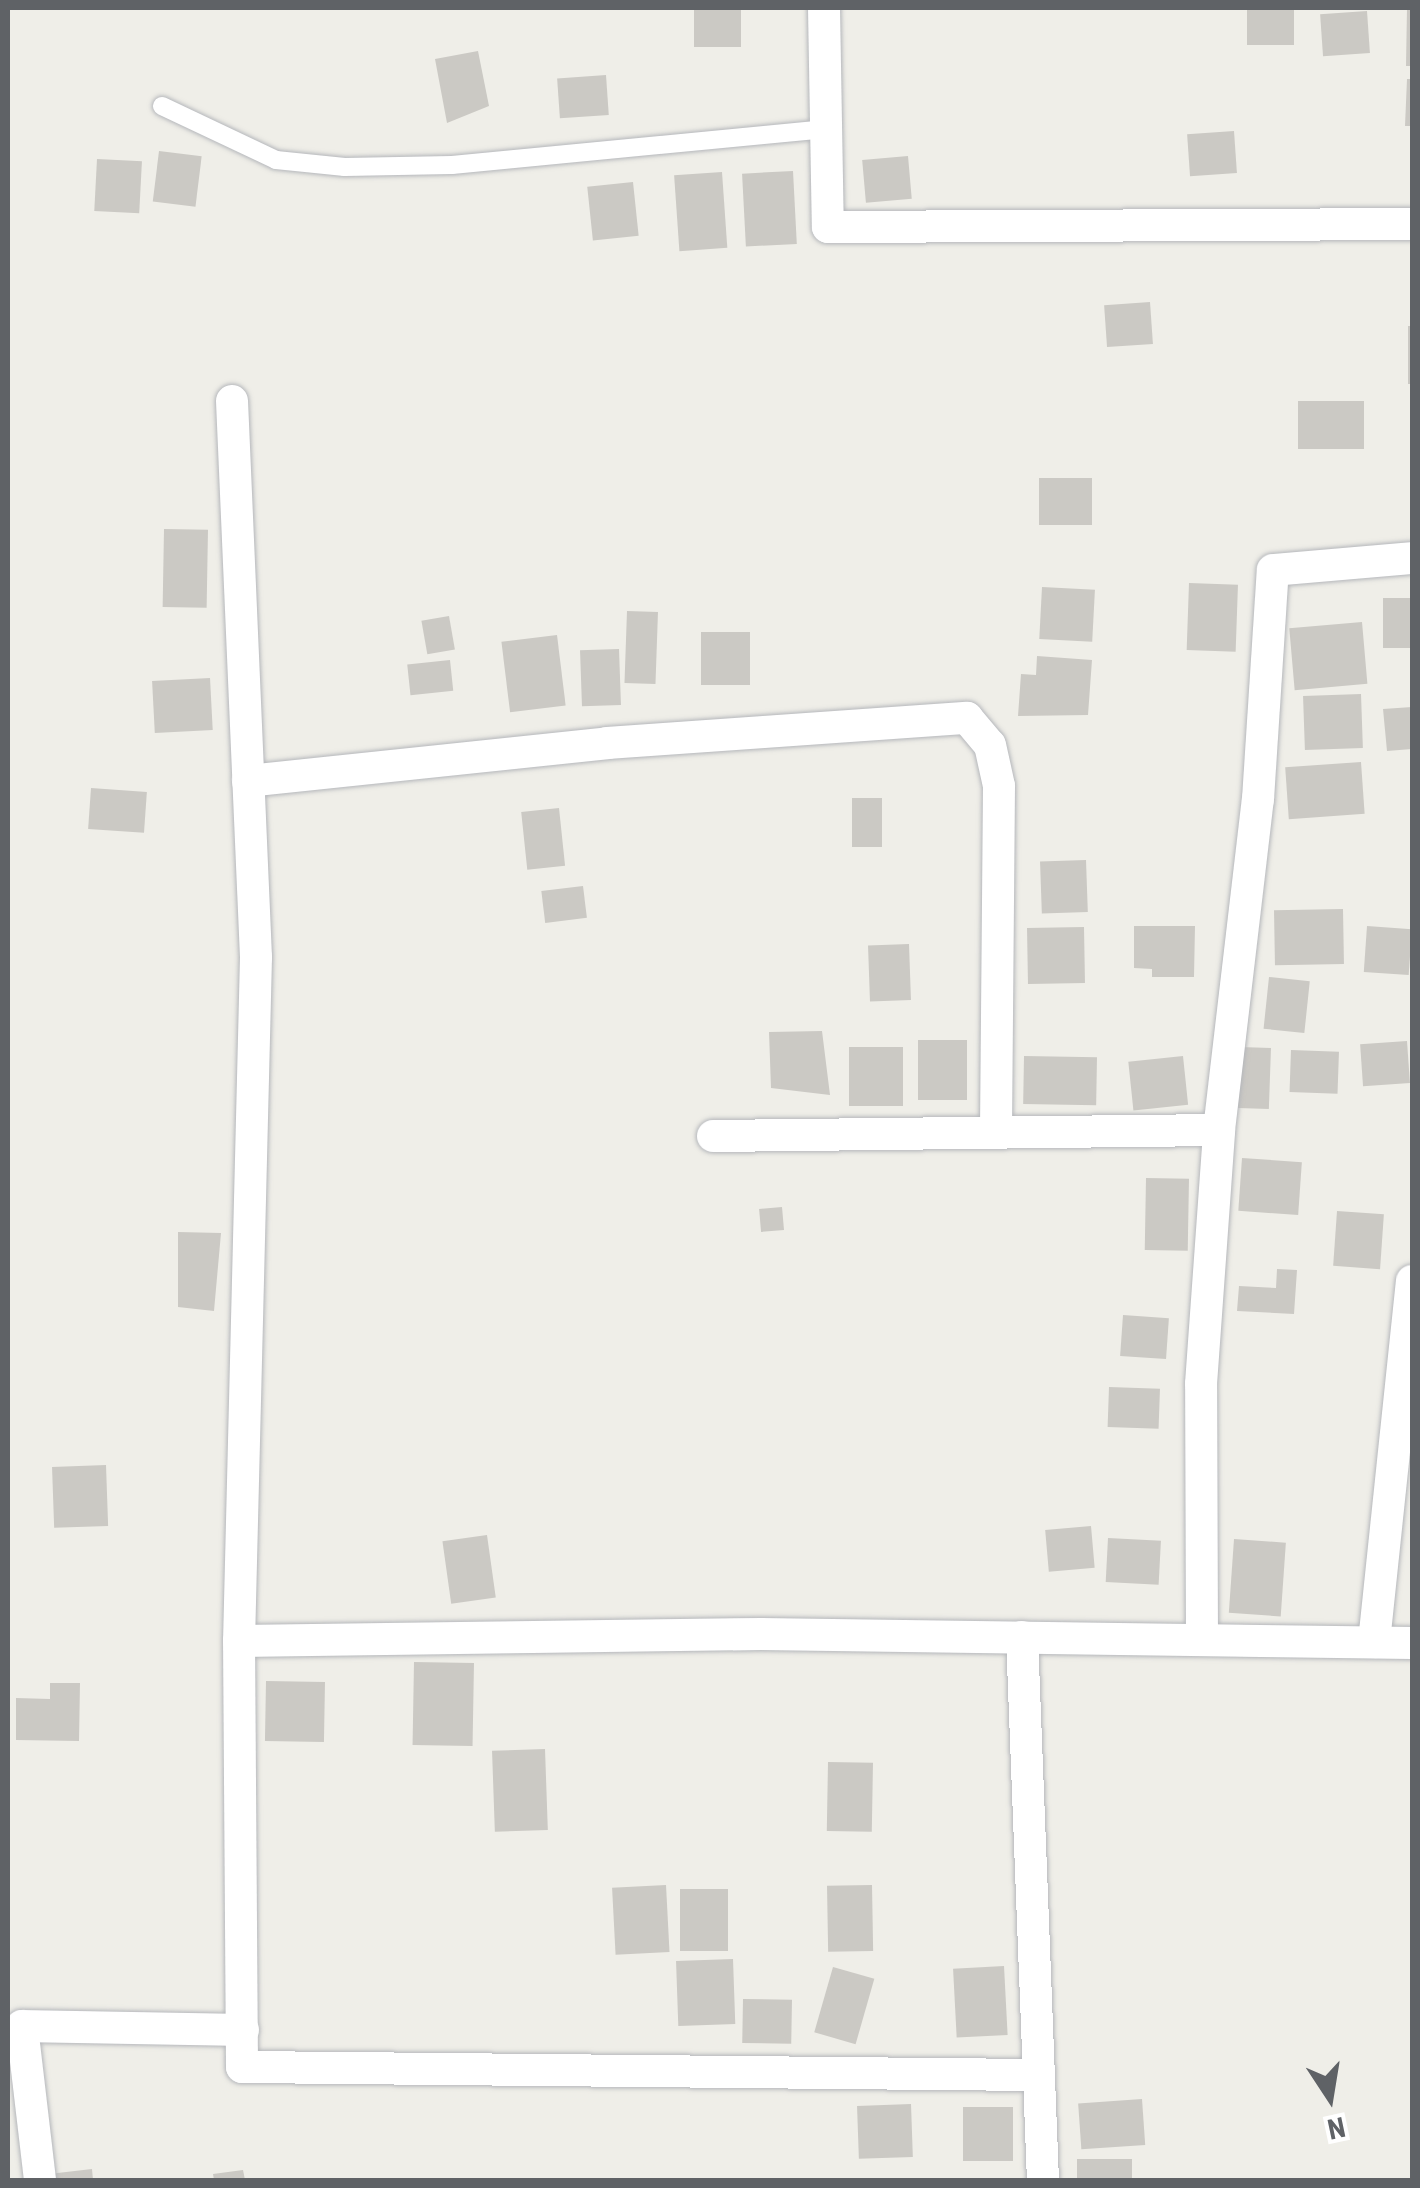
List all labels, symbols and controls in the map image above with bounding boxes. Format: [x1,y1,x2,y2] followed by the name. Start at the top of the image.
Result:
[1280,2048,1380,2148] north arrow
[1325,2110,1348,2146] text: N

